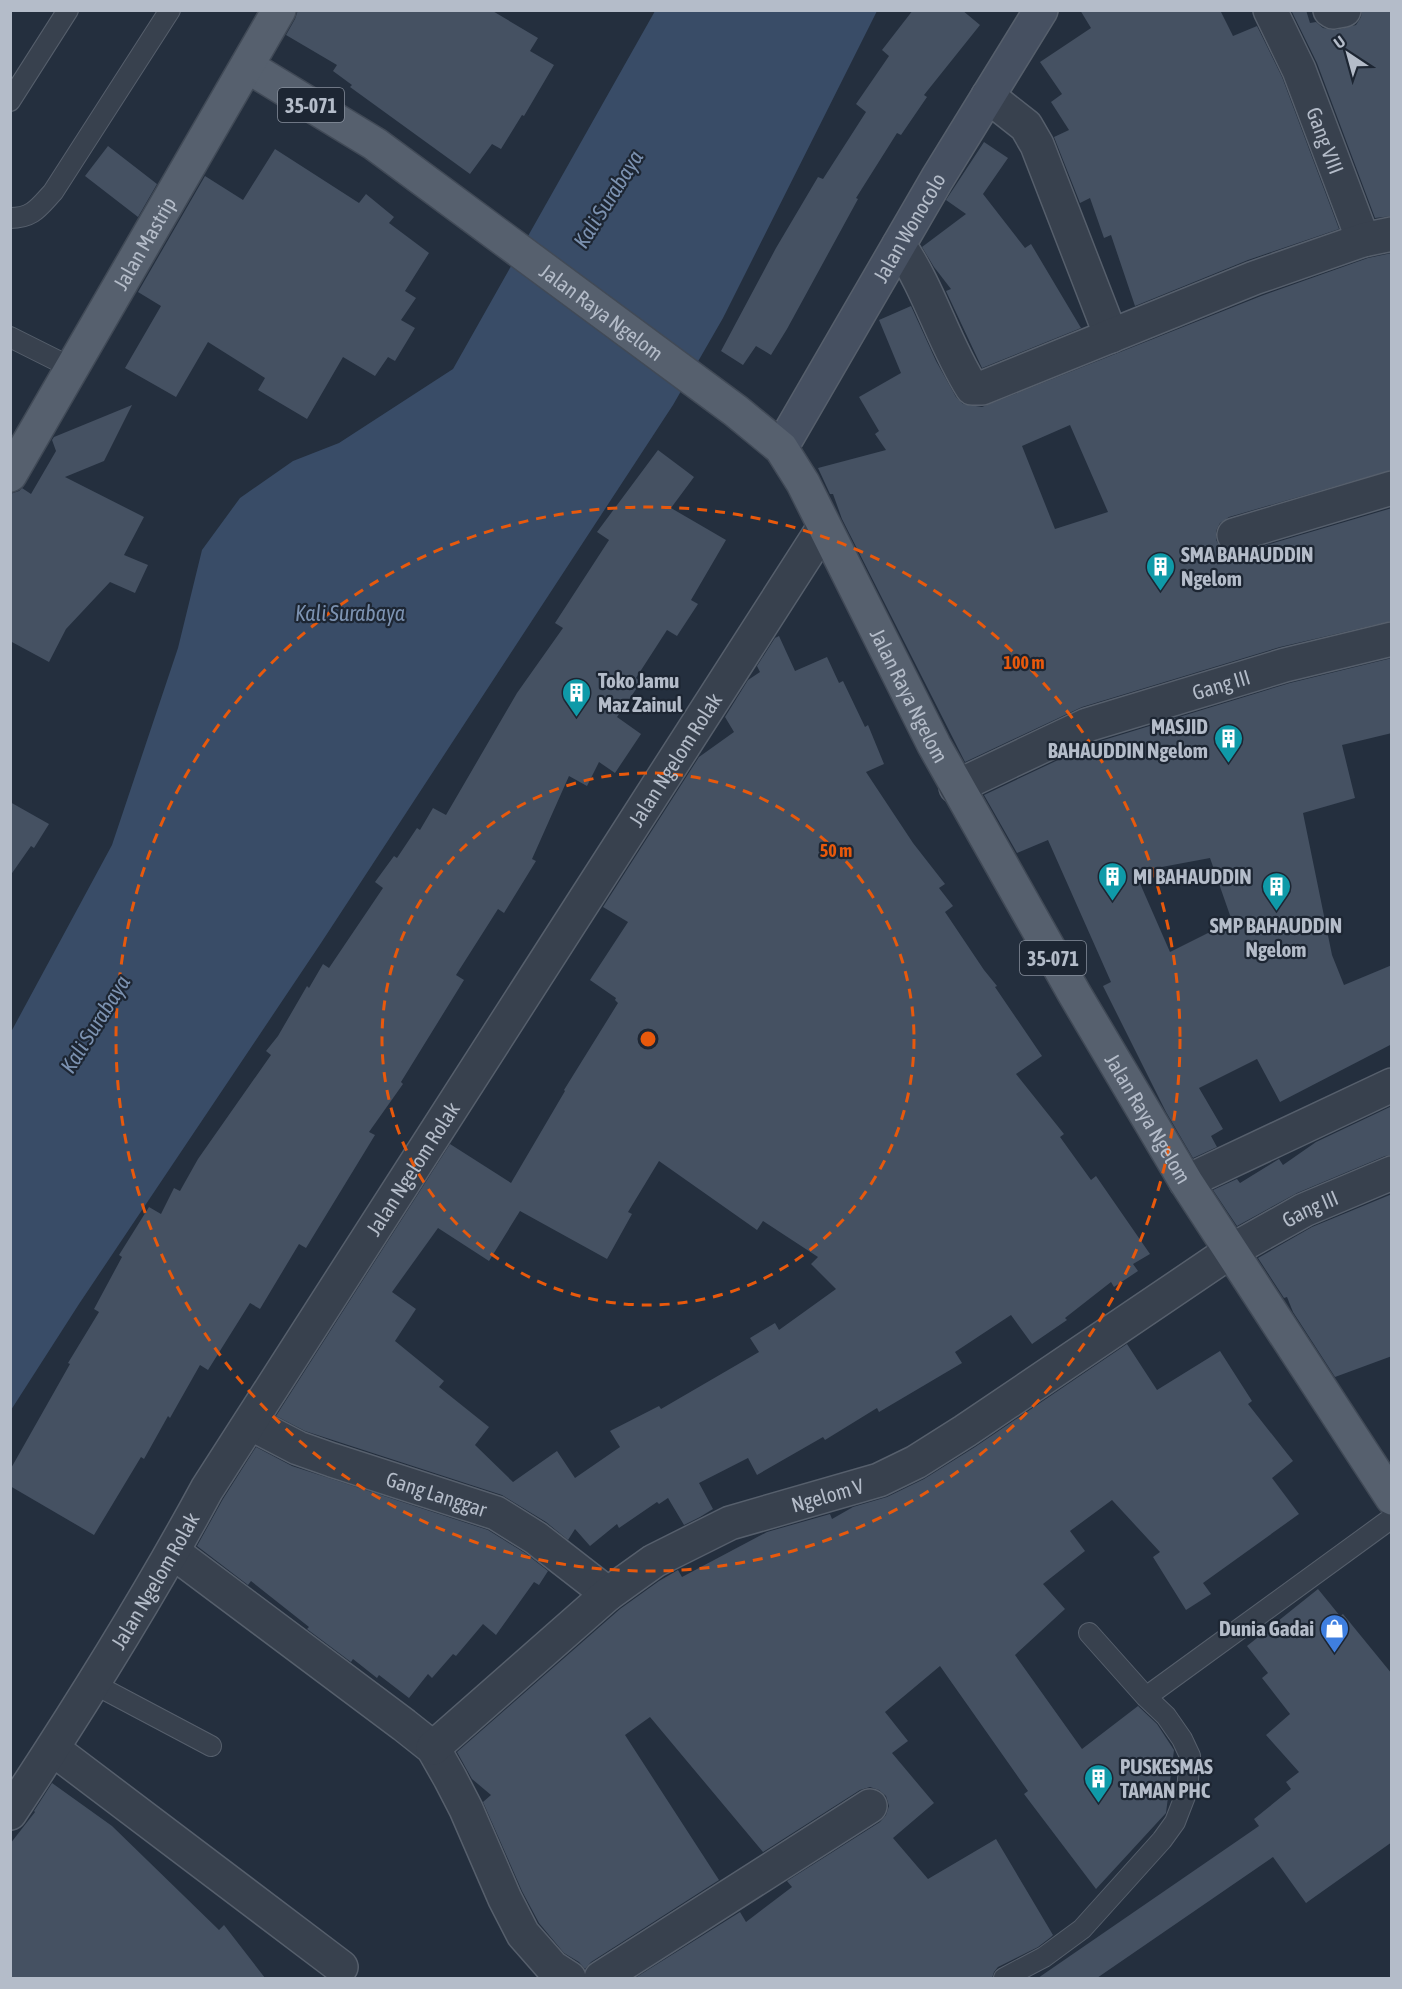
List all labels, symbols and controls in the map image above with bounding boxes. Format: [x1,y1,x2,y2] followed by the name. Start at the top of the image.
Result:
[1318,24,1378,84] north arrow
[1330,32,1348,52] text: U
[278,88,344,122] road number: 35-071
[1302,104,1349,177] street label: Gang VIII
[568,145,648,253] water label: Kali Surabaya
[868,168,950,286] street label: Jalan Wonocolo
[108,192,180,294] street label: Jalan Mastrip
[535,258,668,365] street label: Jalan Raya Ngelom
[1181,542,1313,590] place label: SMA BAHAUDDIN Ngelom
[1144,550,1176,592] building icon: SMA BAHAUDDIN Ngelom
[295,600,405,626] water label: Kali Surabaya
[866,624,953,767] street label: Jalan Raya Ngelom
[1004,652,1044,673] text: 100 m
[1189,664,1253,704] street label: Gang III
[598,668,683,716] place label: Toko Jamu Maz Zainul
[561,676,593,718] building icon: Toko Jamu Maz Zainul
[623,688,726,831] street label: Jalan Ngelom Rolak
[1048,714,1208,762] place label: MASJID BAHAUDDIN Ngelom
[1213,722,1245,764] building icon: MASJID BAHAUDDIN Ngelom
[820,840,852,861] text: 50 m
[1096,860,1128,902] building icon: MI BAHAUDDIN
[1133,864,1252,888] place label: MI BAHAUDDIN
[1260,870,1292,912] building icon: SMP BAHAUDDIN Ngelom
[1210,913,1342,961] place label: SMP BAHAUDDIN Ngelom
[1020,941,1086,975] road number: 35-071
[55,970,135,1078] water label: Kali Surabaya
[638,1029,658,1049] centre of rings
[1100,1049,1196,1188] street label: Jalan Raya Ngelom
[361,1097,464,1240] street label: Jalan Ngelom Rolak
[1278,1185,1342,1232] street label: Gang III
[383,1466,491,1521] street label: Gang Langgar
[788,1473,867,1517] street label: Ngelom V
[106,1508,204,1653] street label: Jalan Ngelom Rolak
[1319,1612,1351,1654] shop icon: Dunia Gadai
[1219,1616,1314,1640] place label: Dunia Gadai
[1120,1754,1213,1802] place label: PUSKESMAS TAMAN PHC
[1083,1762,1115,1804] building icon: PUSKESMAS TAMAN PHC

